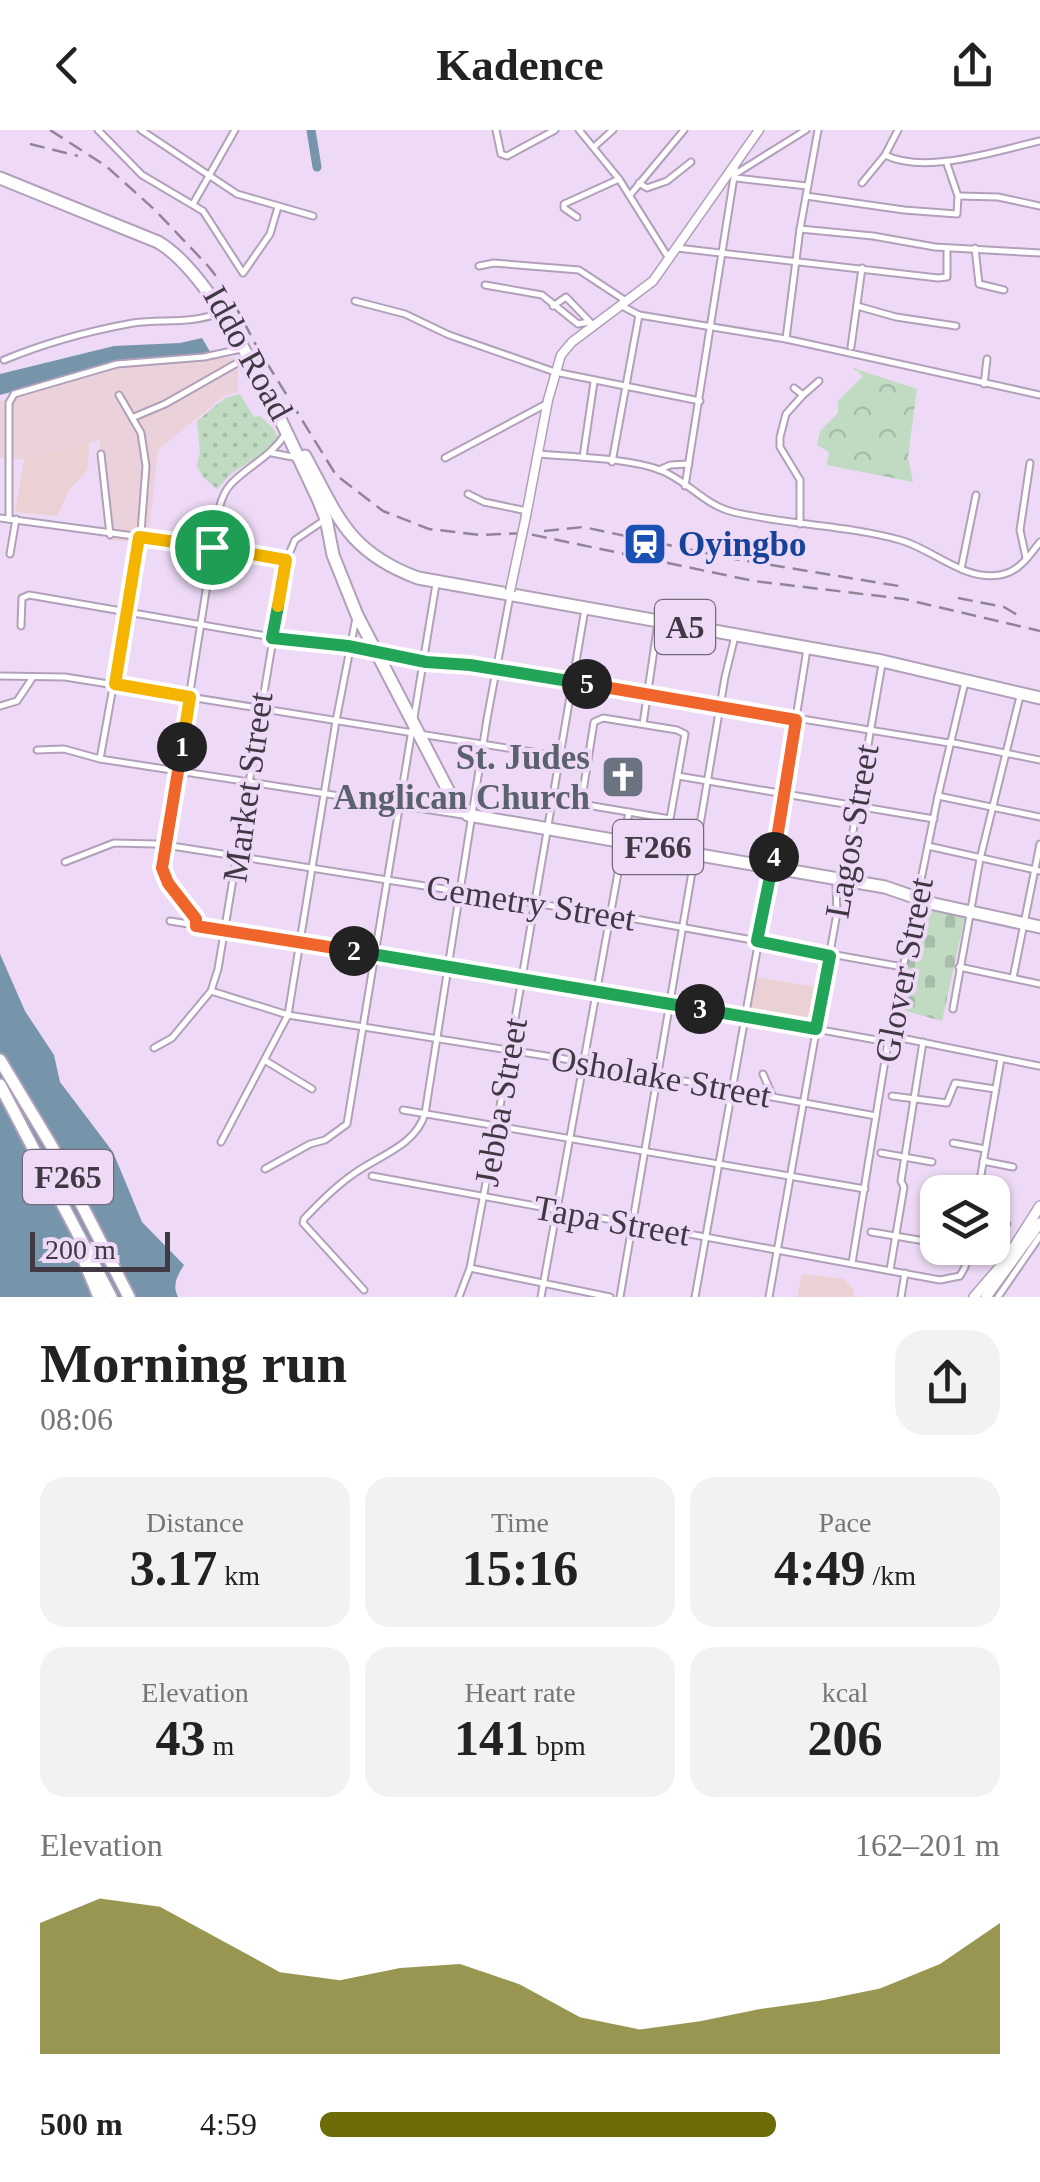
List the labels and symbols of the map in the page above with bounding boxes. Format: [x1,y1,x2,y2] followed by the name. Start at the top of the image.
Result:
[195,279,301,427] street label: Iddo Road
[170,505,255,590] pin
[622,521,668,567] station icon: Oyingbo
[678,525,806,564] place label: Oyingbo
[655,600,715,654] road number: A5
[562,659,612,709] pin: 5
[215,689,281,885] street label: Market Street
[157,722,207,772] pin: 1
[333,738,590,817] place label: St. Judes Anglican Church
[818,741,887,921] street label: Lagos Street
[600,754,646,800] church icon: St. Judes Anglican Church
[613,820,703,874] road number: F266
[749,832,799,882] pin: 4
[424,867,638,939] street label: Cemetry Street
[867,874,941,1066] street label: Glover Street
[329,926,379,976] pin: 2
[675,984,725,1034] pin: 3
[467,1015,535,1189] street label: Jebba Street
[548,1038,774,1116] street label: Osholake Street
[23,1150,113,1204] road number: F265
[531,1188,693,1254] street label: Tapa Street
[30,1227,170,1272] scale bar

